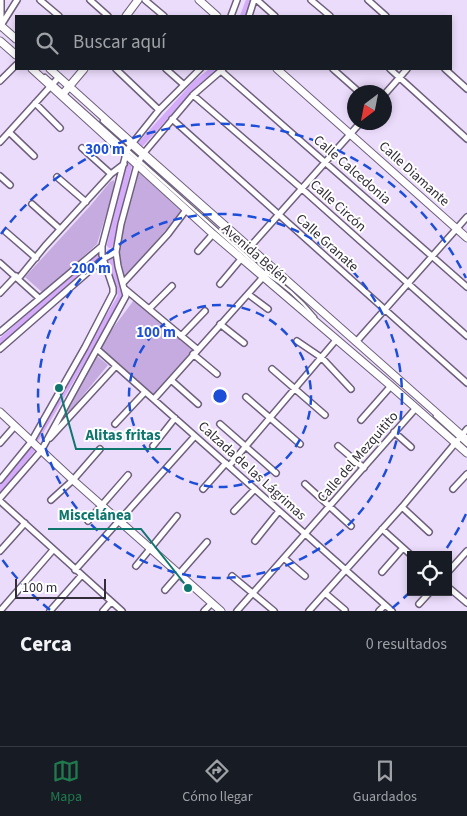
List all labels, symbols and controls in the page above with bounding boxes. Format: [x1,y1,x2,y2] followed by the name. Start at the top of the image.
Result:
[15,15,452,70] search box
[33,29,61,57] icon: search
[73,29,166,56] text: Buscar aquí
[347,85,392,130] north arrow
[309,131,395,209] street label: Calle Calcedonia
[374,137,454,211] street label: Calle Diamante
[85,139,125,160] text: 300 m
[306,175,370,237] street label: Calle Circón
[291,209,363,277] street label: Calle Granate
[217,219,293,289] street label: Avenida Belén
[71,258,111,279] text: 200 m
[136,322,176,343] text: 100 m
[211,387,229,405] centre of rings
[313,407,403,507] street label: Calle del Mezquitito
[193,417,311,525] street label: Calzada de las Lágrimas
[76,419,171,449] callout: Alitas fritas
[84,425,161,446] text: Alitas fritas
[48,499,141,529] callout: Miscelánea
[59,505,132,526] text: Miscelánea
[407,551,452,596] map controls
[407,551,452,596] button: locate
[15,576,106,599] scale bar
[22,578,57,598] text: 100 m
[20,629,72,659] text: Cerca
[366,633,447,655] text: 0 resultados
[50,757,82,807] tab: Mapa
[182,757,253,807] tab: Cómo llegar
[353,757,417,807] tab: Guardados

